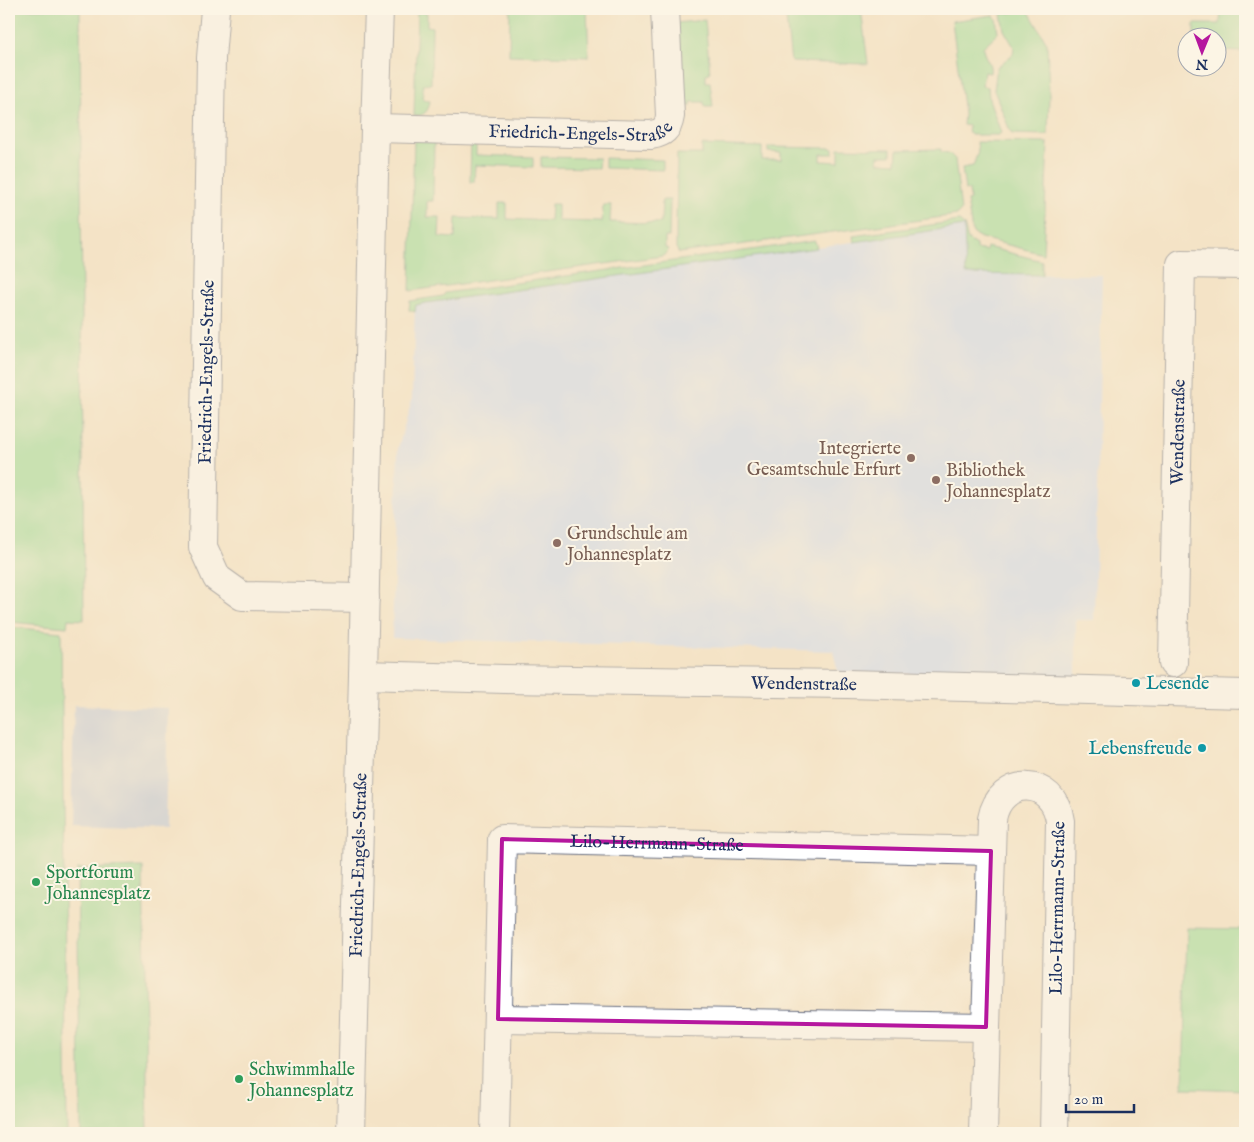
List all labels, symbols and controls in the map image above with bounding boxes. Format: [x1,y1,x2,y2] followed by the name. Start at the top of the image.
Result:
[1176,28,1226,78] north arrow
[1196,55,1209,73] text: N
[488,118,680,148] street label: Friedrich-Engels-Straße
[194,280,221,464] street label: Friedrich-Engels-Straße
[1167,379,1192,485] street label: Wendenstraße
[747,438,901,482] place label: Integrierte Gesamtschule Erfurt
[905,452,917,464] marker: Integrierte Gesamtschule Erfurt
[944,460,1051,504] place label: Bibliothek Johannesplatz
[930,474,942,486] marker: Bibliothek Johannesplatz
[565,523,688,567] place label: Grundschule am Johannesplatz
[551,537,563,549] marker: Grundschule am Johannesplatz
[751,673,857,697] street label: Wendenstraße
[1146,673,1209,696] place label: Lesende
[1130,677,1142,689] marker: Lesende
[1088,738,1192,761] place label: Lebensfreude
[1196,742,1208,754] marker: Lebensfreude
[346,773,373,958] street label: Friedrich-Engels-Straße
[1045,821,1072,995] street label: Lilo-Herrmann-Straße
[570,831,744,858] street label: Lilo-Herrmann-Straße
[44,862,151,906] place label: Sportforum Johannesplatz
[30,876,42,888] marker: Sportforum Johannesplatz
[247,1059,355,1103] place label: Schwimmhalle Johannesplatz
[233,1073,245,1085] marker: Schwimmhalle Johannesplatz
[1066,1082,1134,1114] scale bar
[1074,1090,1104,1109] text: 20 m

